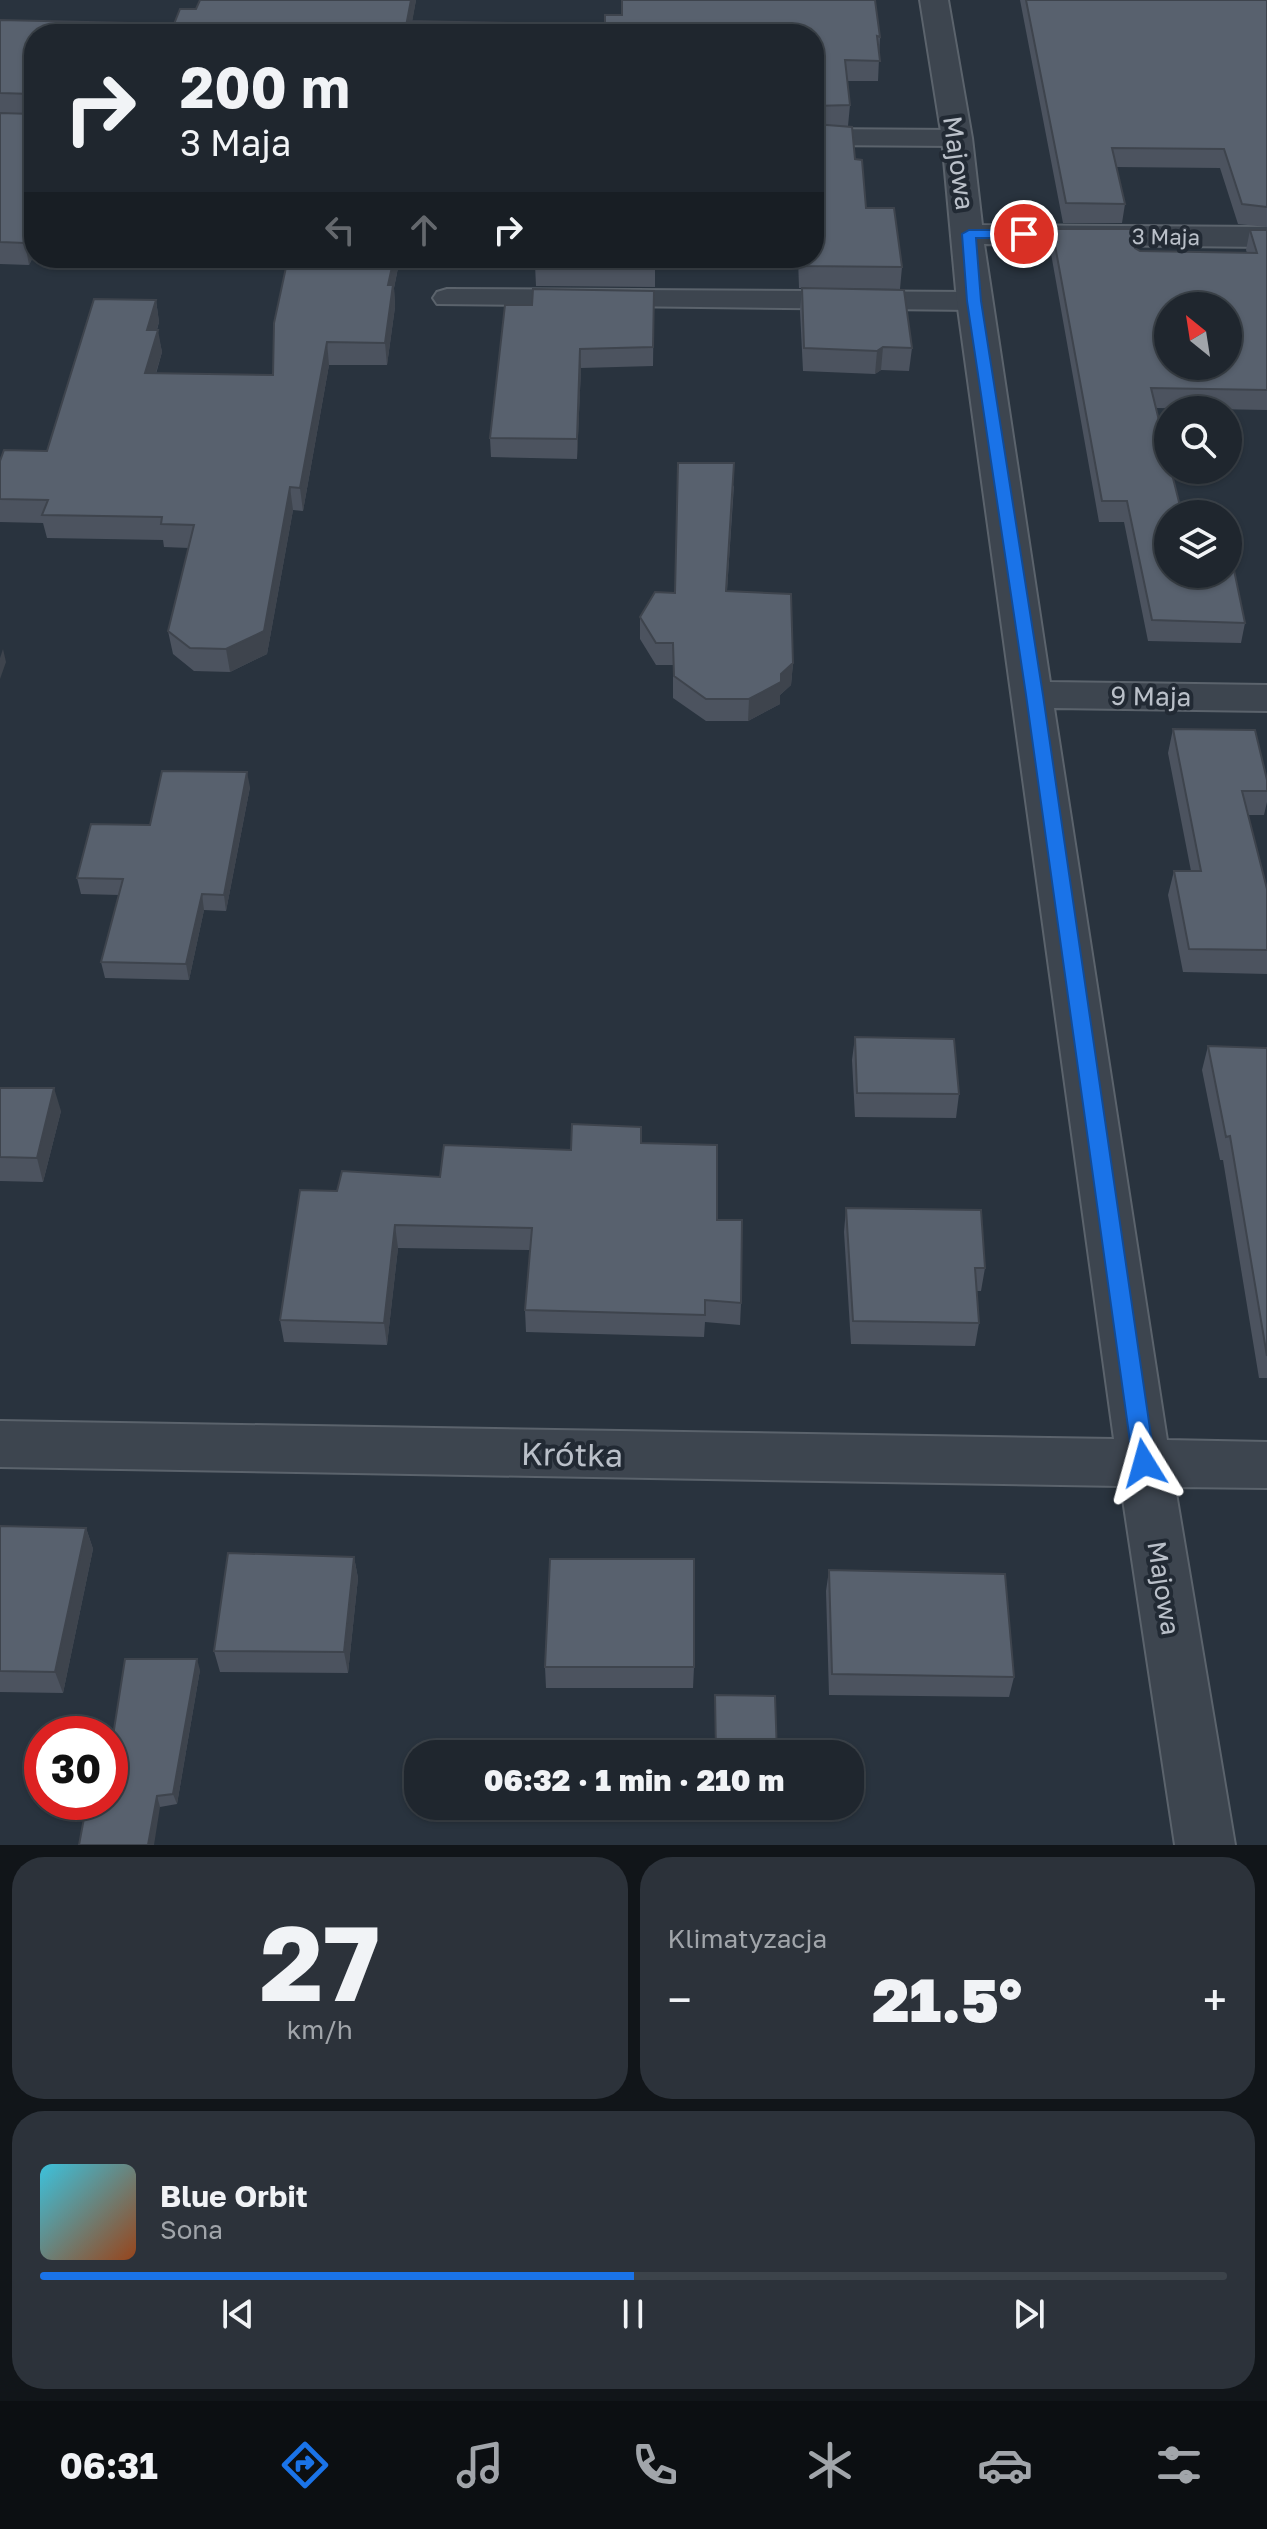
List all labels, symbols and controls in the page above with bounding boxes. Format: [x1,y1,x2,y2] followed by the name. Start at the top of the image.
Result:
[180,53,350,120] text: 200 m
[48,56,152,160] icon: right
[937,114,981,212] street label: Majowa
[180,121,291,164] text: 3 Maja
[990,200,1058,268] pin
[318,208,362,252] icon: left
[402,208,446,252] icon: ahead
[486,208,530,252] icon: right
[1002,212,1046,256] icon: arrive
[1132,222,1200,250] street label: 3 Maja
[1154,292,1242,380] north arrow
[1154,292,1242,588] map controls
[1154,396,1242,484] button: search
[1154,500,1242,588] button: layers
[1110,680,1192,712] street label: 9 Maja
[1102,1421,1186,1505] position arrow
[521,1434,623,1474] street label: Krótka
[1141,1539,1187,1637] street label: Majowa
[24,1716,128,1820] speed limit sign: 30
[484,1762,784,1798] text: 06:32 · 1 min · 210 m
[260,1899,380,2024] text: 27
[668,1923,827,1954] text: Klimatyzacja
[872,1963,1022,2035] text: 21.5°
[668,1973,692,2026] text: −
[1203,1973,1227,2026] text: +
[287,2014,353,2045] text: km/h
[160,2178,308,2214] text: Blue Orbit
[160,2214,223,2245] text: Sona
[216,2292,260,2336] icon: previous
[611,2292,655,2336] icon: pause
[1007,2292,1051,2336] icon: next
[277,2437,333,2493] icon: directions
[452,2437,508,2493] icon: music
[627,2437,683,2493] icon: phone
[802,2437,858,2493] icon: climate
[977,2437,1033,2493] icon: car
[1151,2437,1207,2493] icon: filters
[59,2444,158,2487] text: 06:31

